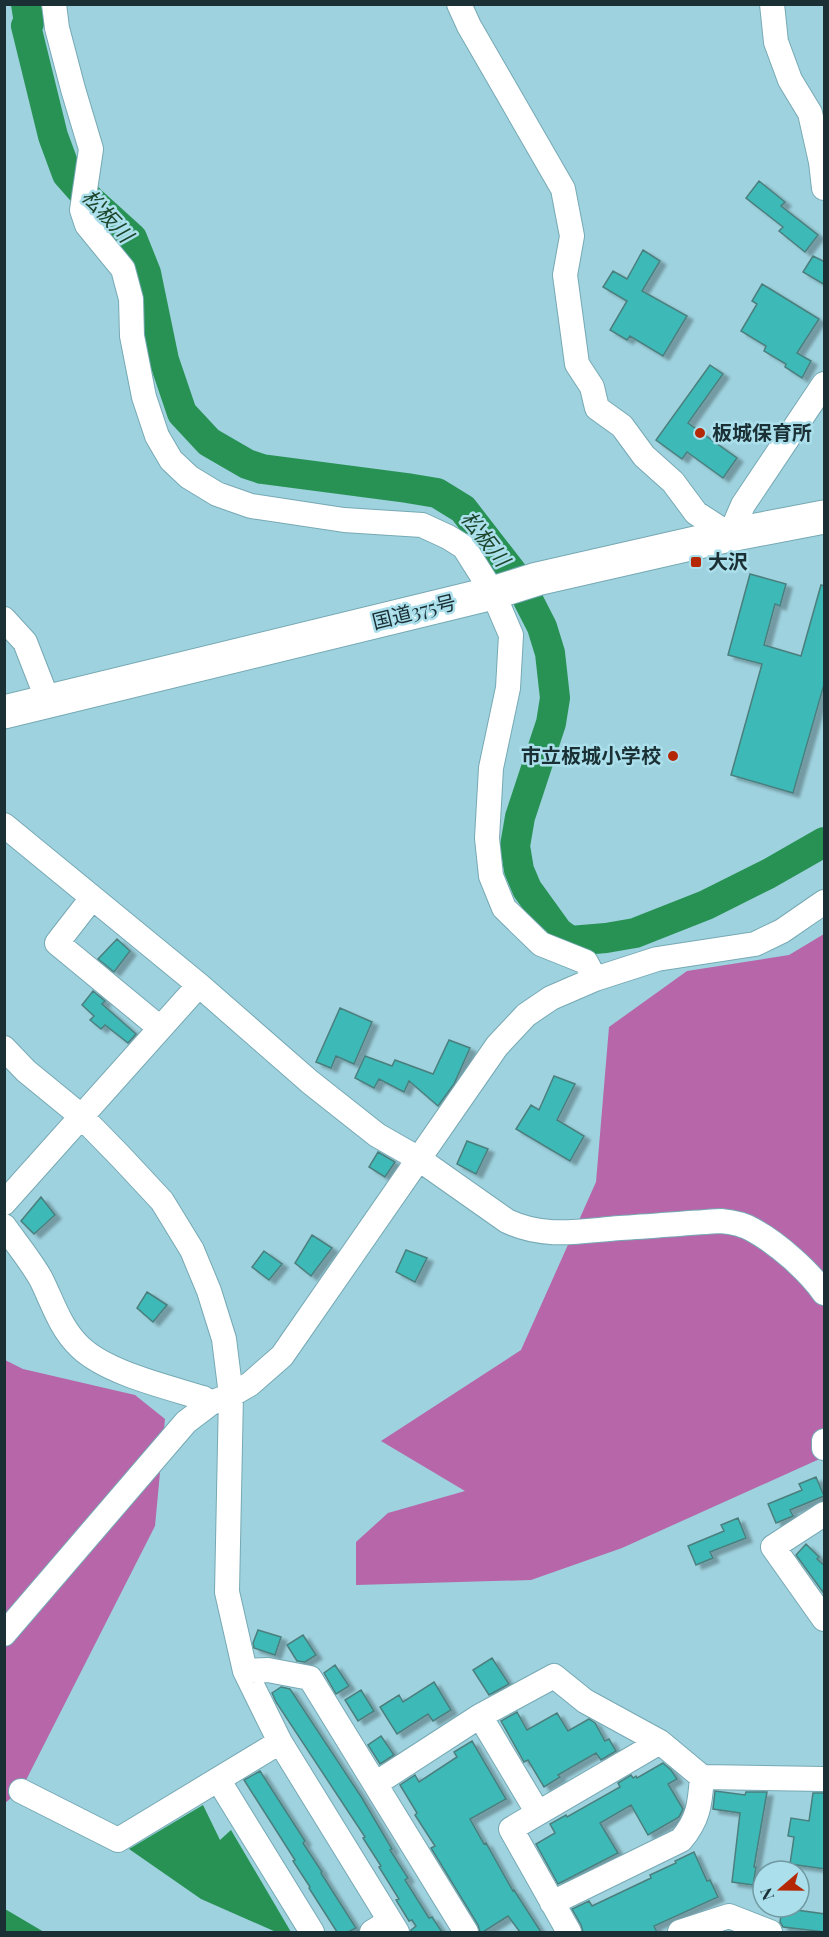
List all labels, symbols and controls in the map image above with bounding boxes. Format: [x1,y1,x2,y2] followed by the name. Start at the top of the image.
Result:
[77,182,142,249] water label: 松板川
[712,418,812,445] place label: 板城保育所
[693,426,707,440] marker: 板城保育所
[456,504,518,573] water label: 松板川
[708,547,748,574] place label: 大沢
[689,555,703,569] marker: 大沢
[369,587,458,634] street label: 国道375号
[521,741,661,768] place label: 市立板城小学校
[666,749,680,763] marker: 市立板城小学校
[751,1859,811,1919] north arrow
[754,1885,778,1903] text: N

